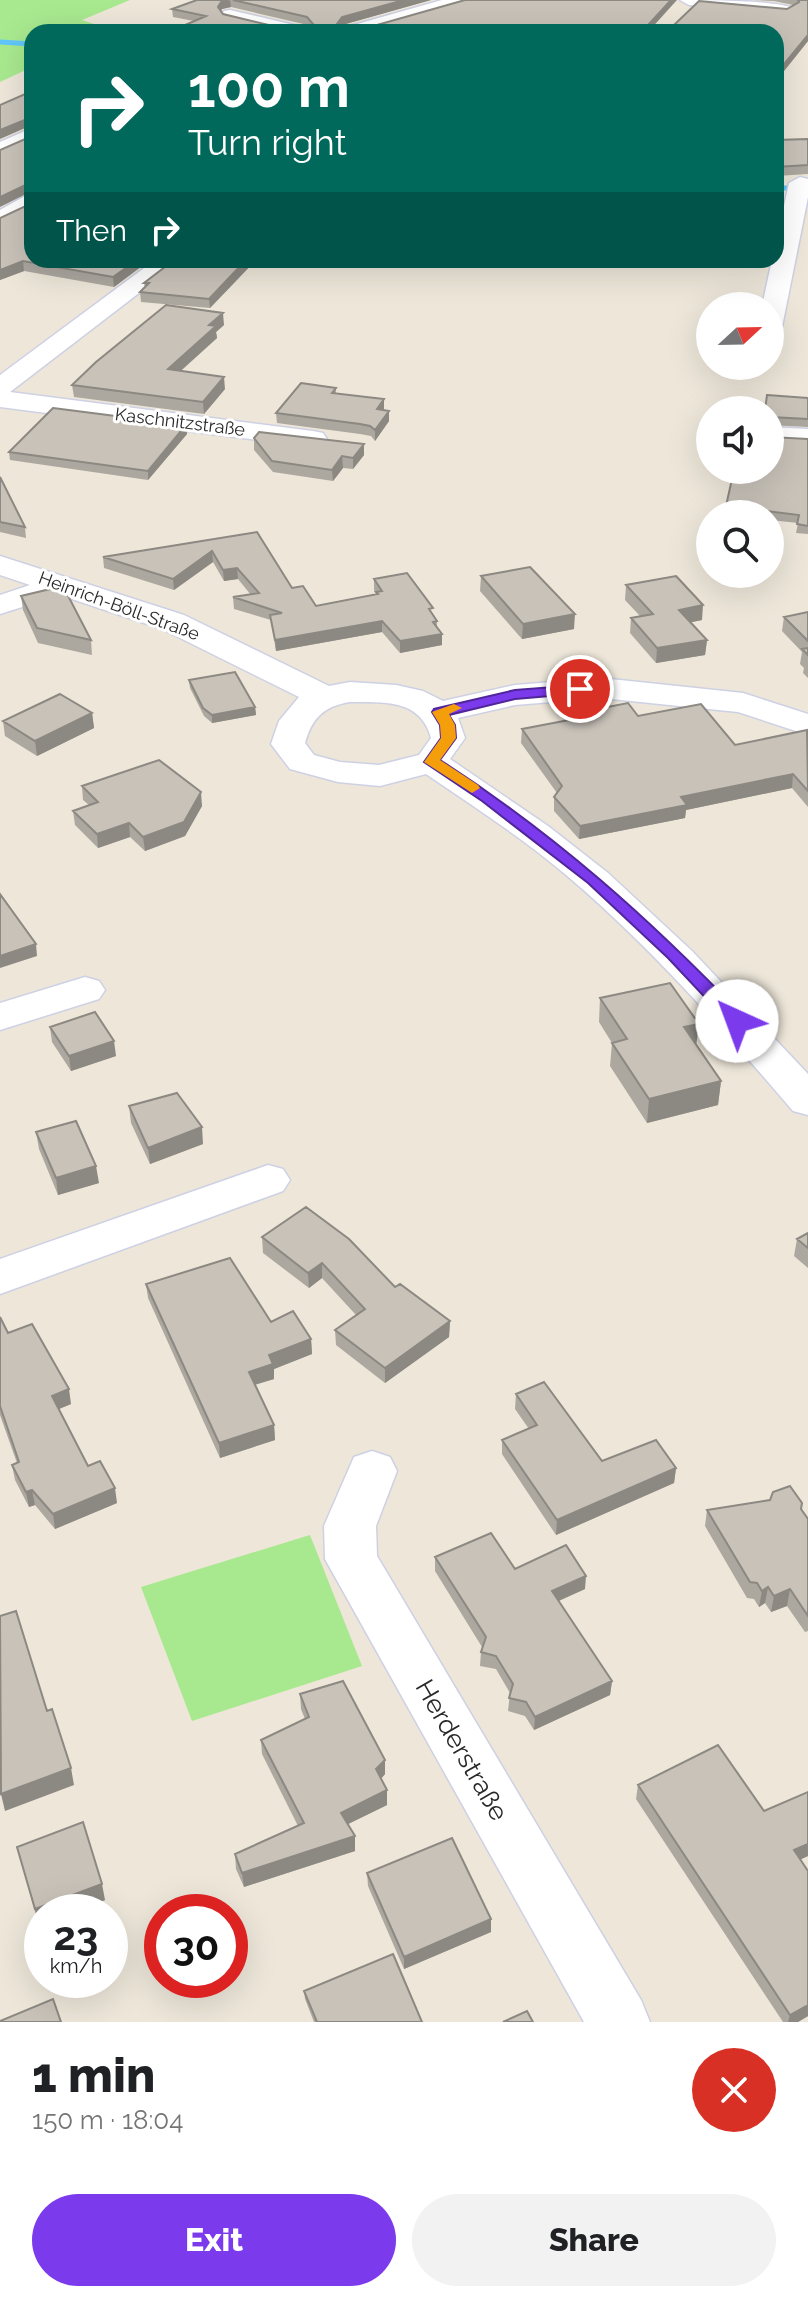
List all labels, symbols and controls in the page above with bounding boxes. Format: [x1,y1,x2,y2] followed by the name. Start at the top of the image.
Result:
[188,54,350,120] text: 100 m
[56,56,160,160] icon: right
[188,121,347,163] text: Turn right
[143,208,187,252] icon: right
[56,213,127,248] text: Then
[696,292,784,380] north arrow
[696,292,784,588] map controls
[696,396,784,484] button: sound
[114,403,247,440] street label: Kaschnitzstraße
[696,500,784,588] button: search
[36,567,203,645] street label: Heinrich-Böll-Straße
[546,655,614,723] pin
[558,667,602,711] icon: arrive
[695,979,779,1063] position arrow
[410,1674,514,1826] street label: Herderstraße
[144,1894,248,1998] speed limit sign: 30
[54,1912,98,1959] text: 23
[50,1954,102,1978] text: km/h
[32,2047,155,2103] text: 1 min
[692,2048,776,2132] button: close
[32,2105,183,2135] text: 150 m · 18:04
[32,2194,396,2286] button: Exit
[412,2194,776,2286] button: Share

